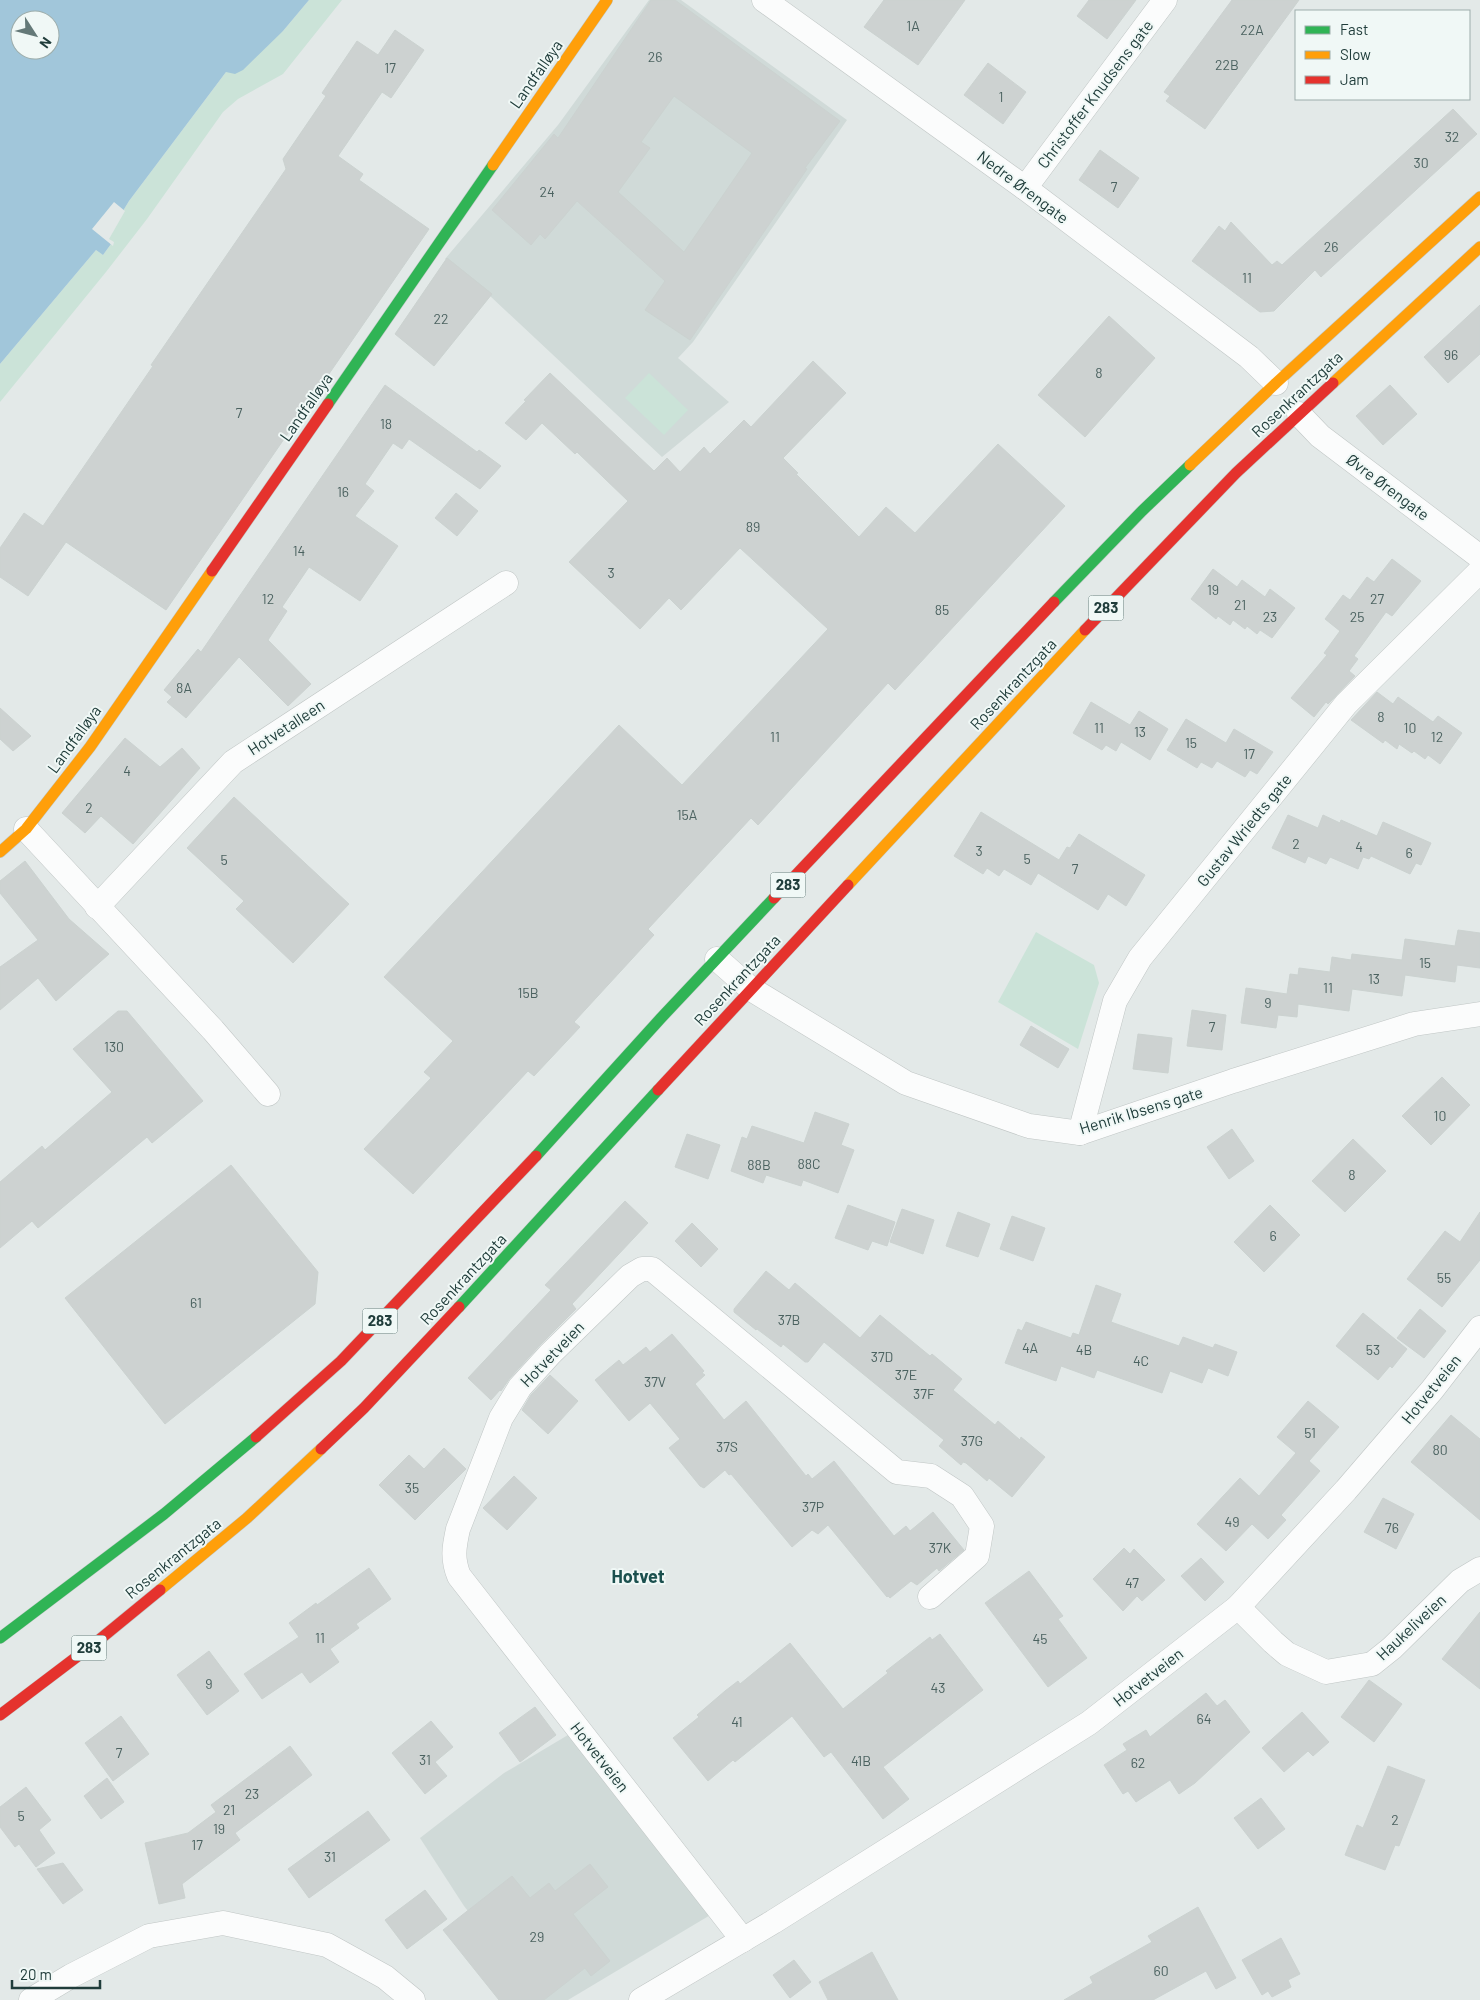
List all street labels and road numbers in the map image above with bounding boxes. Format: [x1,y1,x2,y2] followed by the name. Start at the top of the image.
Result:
[1033,16,1157,172] street label: Christoffer Knudsens gate
[505,36,566,112] street label: Landfalløya
[974,146,1073,227] street label: Nedre Ørengate
[1247,347,1346,441] street label: Rosenkrantzgata
[275,369,336,445] street label: Landfalløya
[1343,449,1433,524] street label: Øvre Ørengate
[1088,596,1124,620] road number: 283
[966,634,1060,733] street label: Rosenkrantzgata
[244,695,328,758] street label: Hotvetalleen
[43,701,104,776] street label: Landfalløya
[1192,770,1295,890] street label: Gustav Wriedts gate
[770,872,806,898] road number: 283
[690,930,784,1029] street label: Rosenkrantzgata
[1077,1082,1205,1137] street label: Henrik Ibsens gate
[416,1229,510,1328] street label: Rosenkrantzgata
[362,1308,398,1334] road number: 283
[516,1317,588,1390] street label: Hotvetveien
[1397,1350,1464,1427] street label: Hotvetveien
[121,1513,224,1602] street label: Rosenkrantzgata
[1372,1590,1449,1664] street label: Haukeliveien
[72,1636,106,1660] road number: 283
[1109,1643,1186,1710] street label: Hotvetveien
[567,1718,634,1795] street label: Hotvetveien

